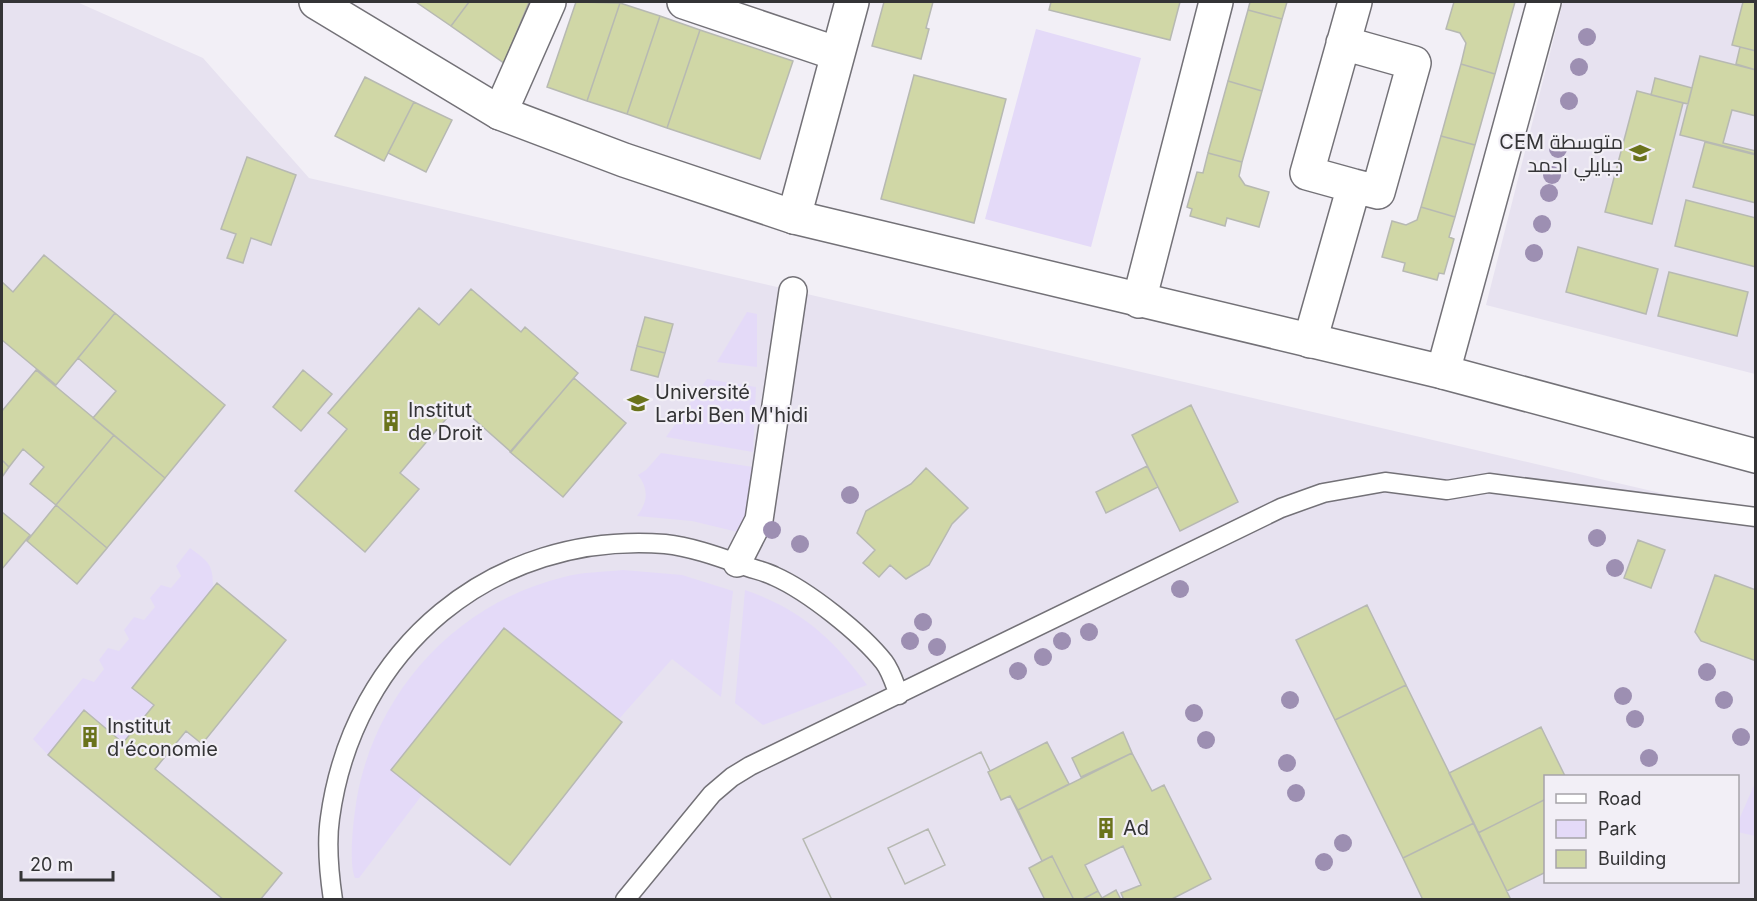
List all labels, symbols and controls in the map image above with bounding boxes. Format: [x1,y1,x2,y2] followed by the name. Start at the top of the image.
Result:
[1499,130,1623,181] place label: CEM متوسطة جبايلي احمد
[1628,141,1652,165] school or university icon: CEM متوسطة جبايلي احمد
[655,380,808,427] place label: Université Larbi Ben M'hidi
[626,391,650,415] school or university icon: Université Larbi Ben M'hidi
[408,398,483,445] place label: Institut de Droit
[379,409,403,433] building icon: Institut de Droit
[107,714,218,761] place label: Institut d'économie
[78,725,102,749] building icon: Institut d'économie
[1544,775,1739,883] legend
[1598,788,1641,809] text: Road
[1094,816,1118,840] building icon: Ad
[1123,816,1149,840] place label: Ad
[1598,818,1637,839] text: Park
[21,844,112,882] scale bar
[1598,848,1666,869] text: Building
[30,854,73,875] text: 20 m

